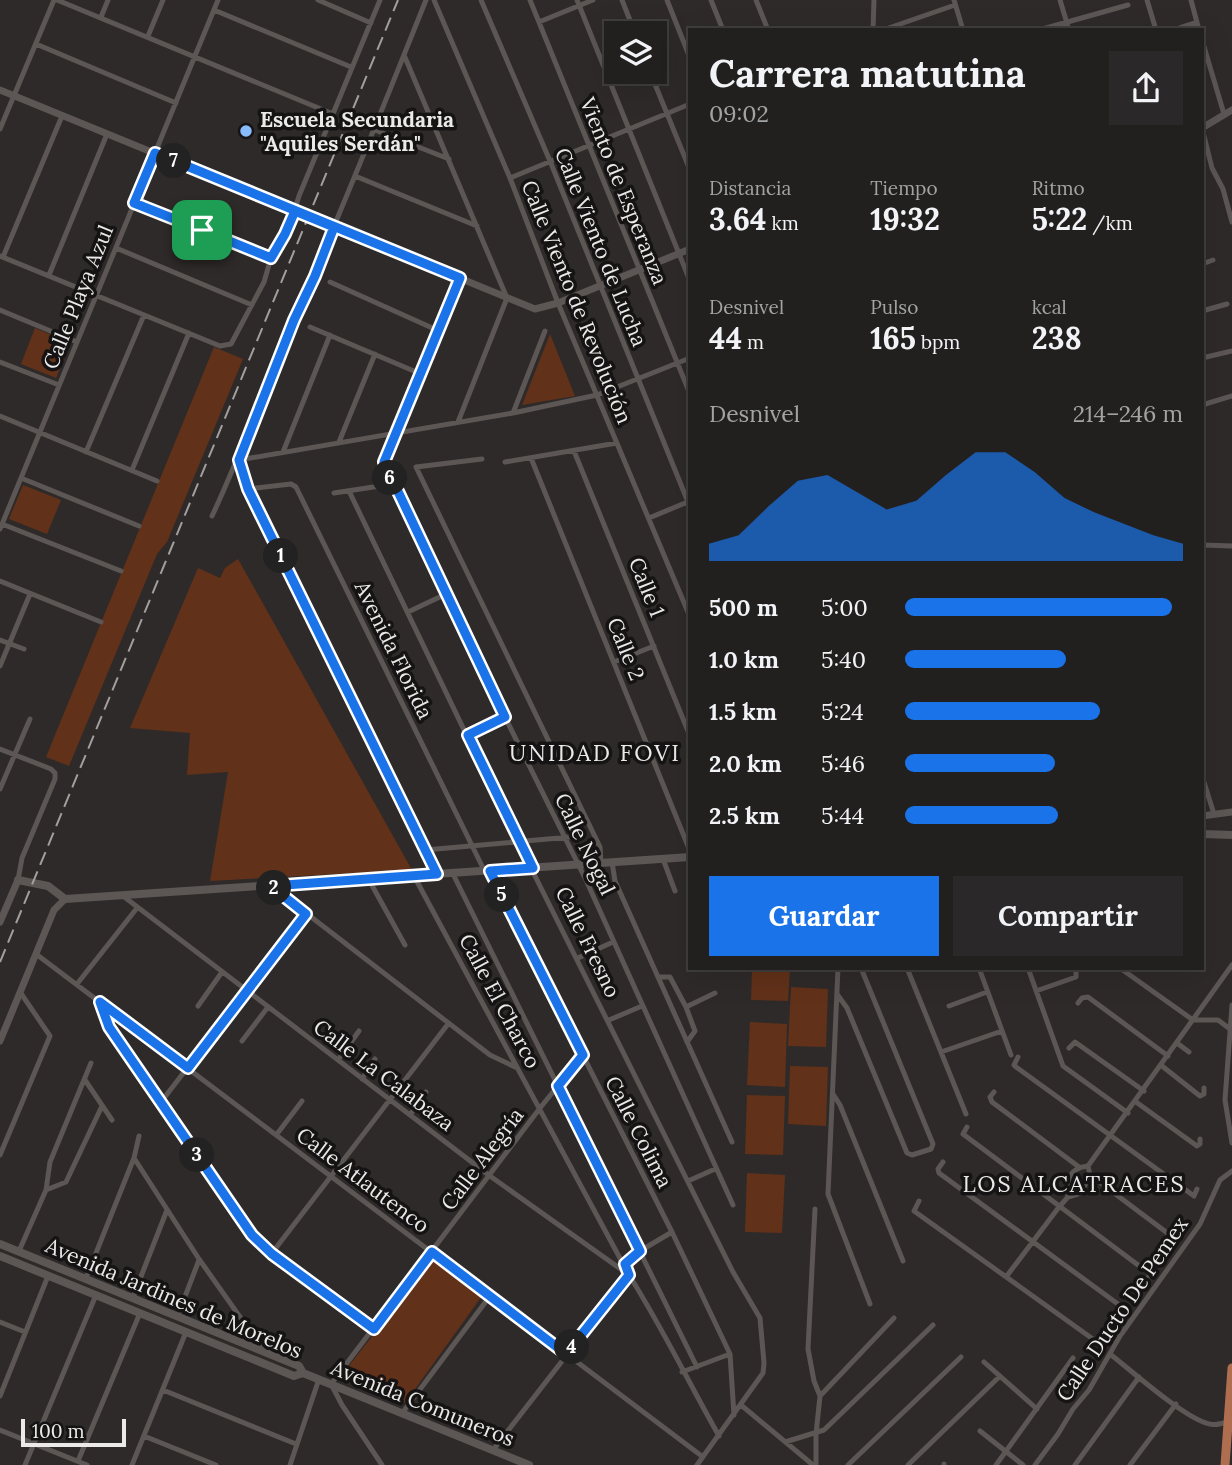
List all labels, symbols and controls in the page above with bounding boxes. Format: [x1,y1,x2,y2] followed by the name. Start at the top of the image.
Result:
[604,21,667,84] map controls
[604,21,667,84] button: layers
[709,49,1026,97] text: Carrera matutina
[1109,51,1183,125] button: share
[574,93,674,289] street label: Viento de Esperanza
[709,99,769,128] text: 09:02
[260,106,454,157] place label: Escuela Secundaria "Aquiles Serdán"
[238,123,254,139] marker: Escuela Secundaria "Aquiles Serdán"
[156,144,192,178] pin: 7
[549,144,653,350] street label: Calle Viento de Lucha
[169,148,178,172] text: 7
[516,176,638,428] street label: Calle Viento de Revolución
[709,176,791,200] text: Distancia
[870,176,938,200] text: Tiempo
[1032,176,1085,200] text: Ritmo
[172,200,232,260] pin
[709,200,766,238] text: 3.64
[870,200,940,238] text: 19:32
[1032,200,1087,238] text: 5:22
[183,211,221,249] icon: arrive
[766,211,799,235] text: km
[1087,211,1133,235] text: /km
[37,221,119,373] street label: Calle Playa Azul
[709,295,784,319] text: Desnivel
[870,295,918,319] text: Pulso
[1032,295,1067,319] text: kcal
[709,319,742,357] text: 44
[870,319,916,357] text: 165
[1032,319,1082,357] text: 238
[742,330,764,354] text: m
[916,330,960,354] text: bpm
[709,399,800,428] text: Desnivel
[1073,399,1183,428] text: 214–246 m
[372,461,408,496] pin: 6
[384,465,395,489] text: 6
[264,538,298,574] pin: 1
[277,543,284,567] text: 1
[623,553,671,621] street label: Calle 1
[349,576,439,723] street label: Avenida Florida
[709,593,778,622] text: 500 m
[821,593,868,622] text: 5:00
[601,614,651,684] street label: Calle 2
[709,645,779,674] text: 1.0 km
[821,645,866,674] text: 5:40
[709,697,777,726] text: 1.5 km
[821,697,864,726] text: 5:24
[509,738,681,767] district label: UNIDAD FOVI
[709,749,782,778] text: 2.0 km
[821,749,865,778] text: 5:46
[549,789,621,899] street label: Calle Nogal
[709,801,780,830] text: 2.5 km
[821,801,864,830] text: 5:44
[256,870,292,906] pin: 2
[268,875,279,899] text: 2
[709,876,939,956] button: Guardar
[953,876,1183,956] button: Compartir
[484,878,520,912] pin: 5
[496,882,507,906] text: 5
[550,882,626,1002] street label: Calle Fresno
[453,929,547,1073] street label: Calle El Charco
[308,1013,460,1137] street label: Calle La Calabaza
[599,1072,679,1193] street label: Calle Colima
[435,1102,529,1216] street label: Calle Alegría
[291,1121,435,1239] street label: Calle Atlautenco
[180,1138,214,1172] pin: 3
[191,1142,202,1166] text: 3
[962,1169,1186,1198] district label: LOS ALCATRACES
[1050,1212,1194,1406] street label: Calle Ducto De Pemex
[41,1231,306,1364] street label: Avenida Jardines de Morelos
[554,1330,590,1364] pin: 4
[566,1334,577,1358] text: 4
[326,1353,519,1452] street label: Avenida Comuneros
[21,1416,126,1448] scale bar
[32,1419,85,1443] text: 100 m

